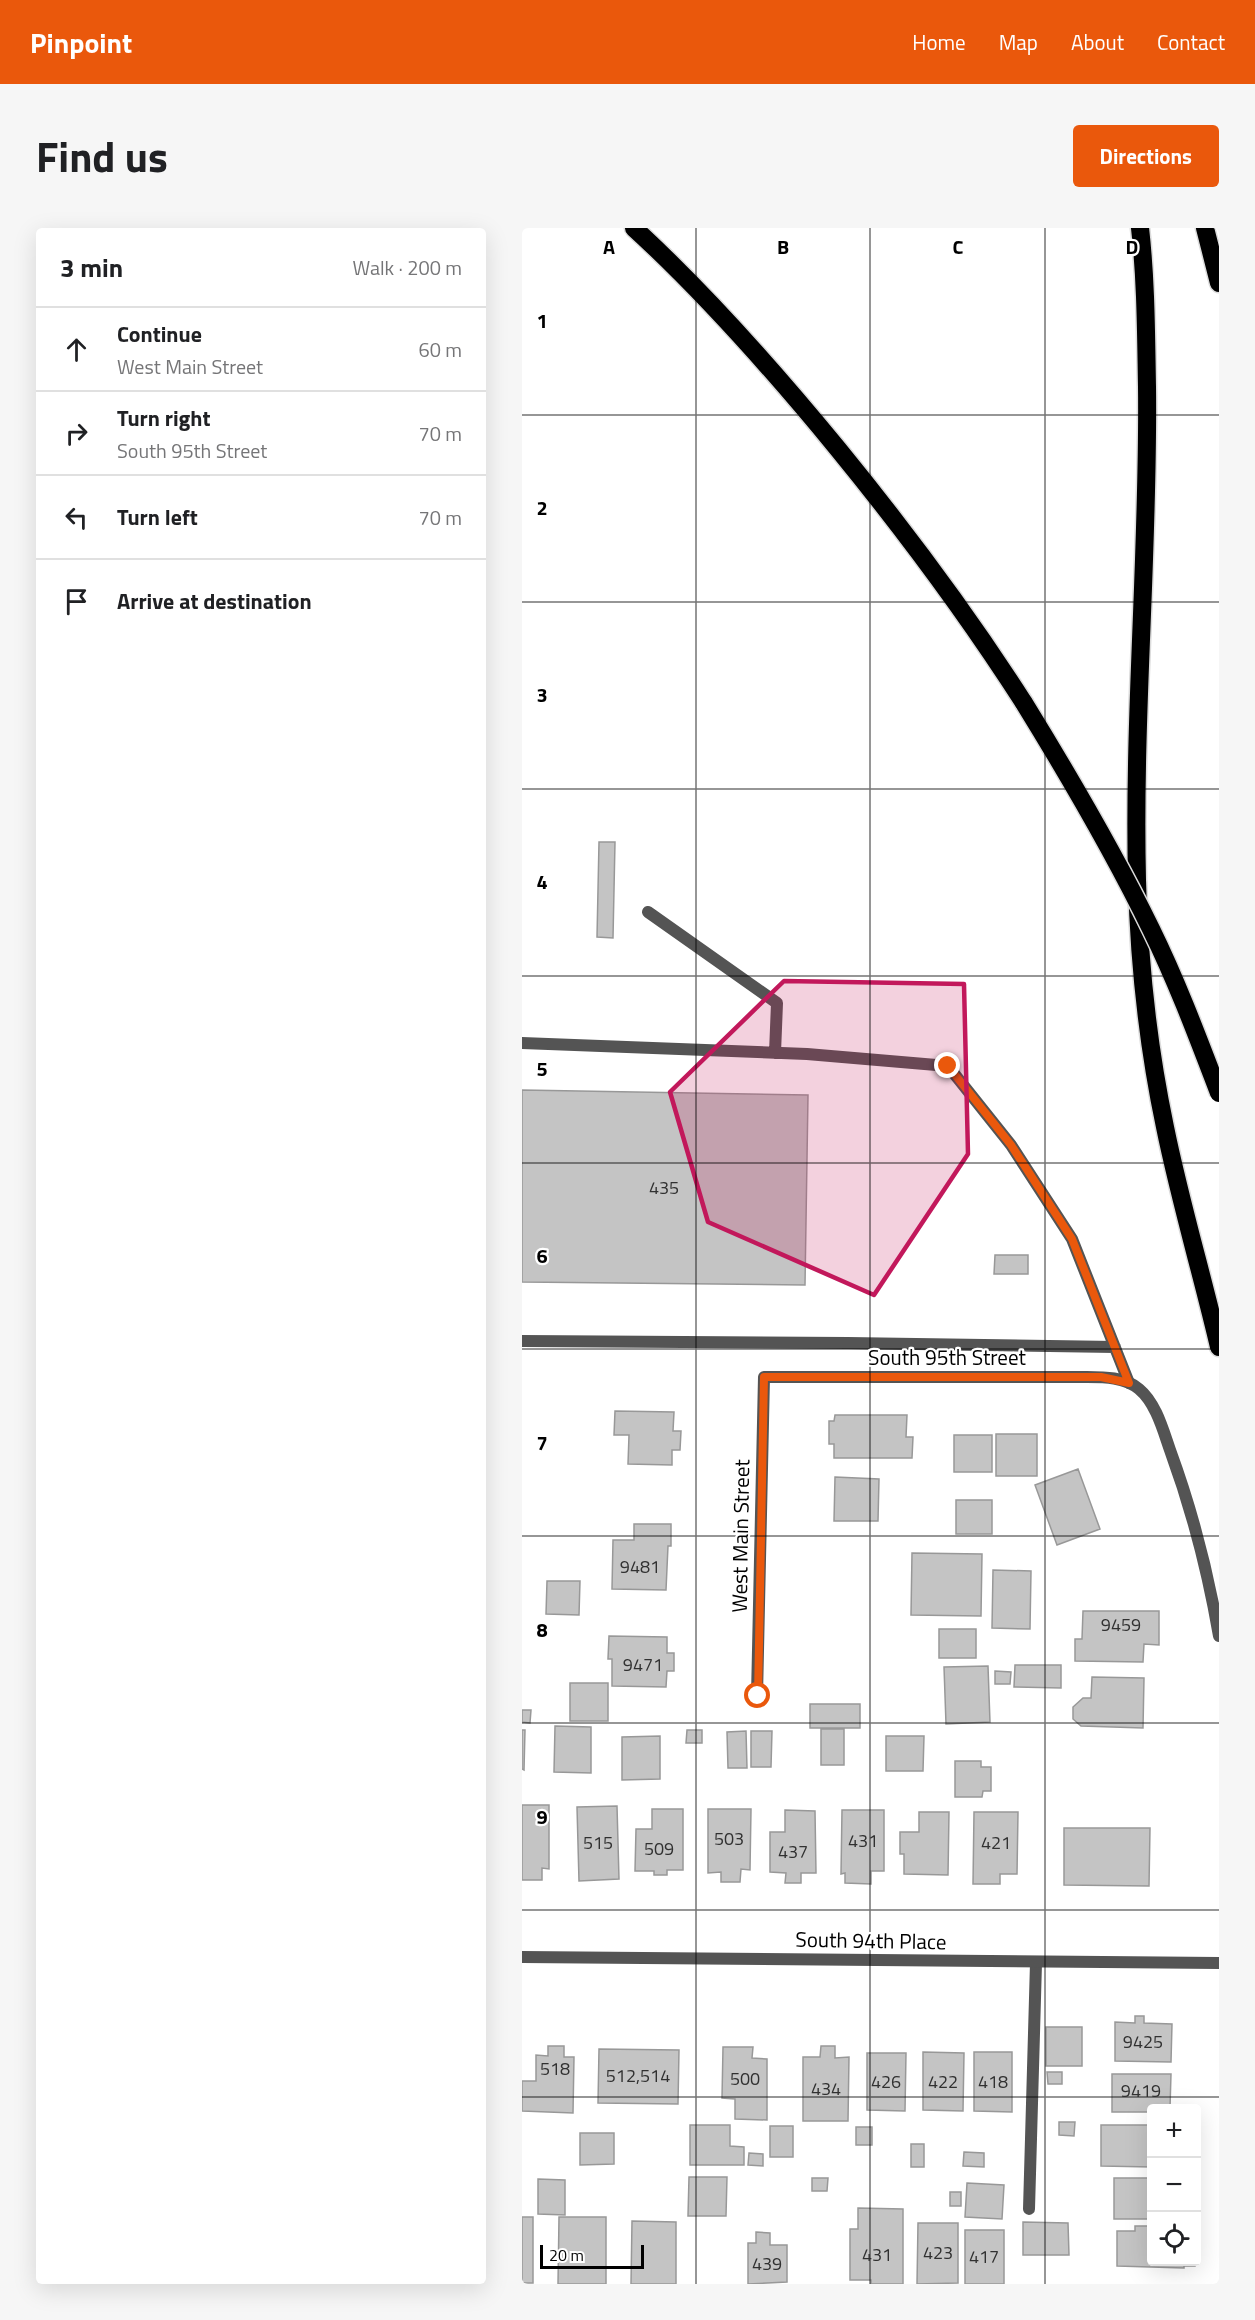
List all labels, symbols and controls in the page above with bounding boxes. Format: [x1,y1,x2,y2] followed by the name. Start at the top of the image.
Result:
[30,21,132,64] text: Pinpoint
[912,26,966,58] text: Home
[999,26,1038,58] text: Map
[1071,26,1124,58] text: About
[1157,26,1225,58] text: Contact
[36,124,168,188] text: Find us
[1073,125,1219,187] button: Directions
[603,231,615,262] text: A
[777,231,789,262] text: B
[953,231,964,262] text: C
[1126,231,1138,262] text: D
[60,248,123,287] text: 3 min
[353,252,462,283] text: Walk · 200 m
[536,305,548,336] text: 1
[117,317,202,351] text: Continue
[60,333,93,366] icon: ahead
[418,334,462,365] text: 60 m
[117,351,263,382] text: West Main Street
[117,401,211,435] text: Turn right
[60,417,93,450] icon: right
[418,418,462,449] text: 70 m
[117,435,267,466] text: South 95th Street
[536,492,548,523] text: 2
[117,500,198,534] text: Turn left
[60,501,93,534] icon: left
[418,502,462,533] text: 70 m
[117,584,312,618] text: Arrive at destination
[60,585,93,618] icon: arrive
[536,679,548,710] text: 3
[536,866,548,897] text: 4
[934,1052,960,1078] route end
[536,1053,548,1084] text: 5
[649,1174,679,1201] house number: 435
[536,1240,548,1271] text: 6
[868,1341,1027,1373] street label: South 95th Street
[536,1427,548,1458] text: 7
[723,1458,757,1613] street label: West Main Street
[620,1553,660,1580] house number: 9481
[1101,1611,1141,1638] house number: 9459
[536,1614,548,1645] text: 8
[623,1651,663,1678] house number: 9471
[744,1682,770,1708] route start
[536,1801,548,1832] text: 9
[714,1825,744,1852] house number: 503
[848,1827,878,1854] house number: 431
[583,1829,613,1856] house number: 515
[981,1829,1011,1856] house number: 421
[644,1835,674,1862] house number: 509
[778,1838,808,1865] house number: 437
[795,1923,947,1957] street label: South 94th Place
[1123,2028,1163,2055] house number: 9425
[540,2055,570,2082] house number: 518
[606,2062,670,2089] house number: 512,514
[730,2065,760,2092] house number: 500
[871,2068,901,2095] house number: 426
[928,2068,958,2095] house number: 422
[978,2068,1008,2095] house number: 418
[811,2075,841,2102] house number: 434
[1121,2077,1161,2104] house number: 9419
[1147,2104,1201,2266] map controls
[1147,2104,1201,2158] button: +
[1147,2158,1201,2212] button: −
[1147,2212,1201,2266] button: locate
[923,2239,953,2266] house number: 423
[862,2241,892,2268] house number: 431
[540,2242,644,2270] scale bar
[549,2243,584,2267] text: 20 m
[969,2243,999,2270] house number: 417
[752,2250,782,2277] house number: 439

